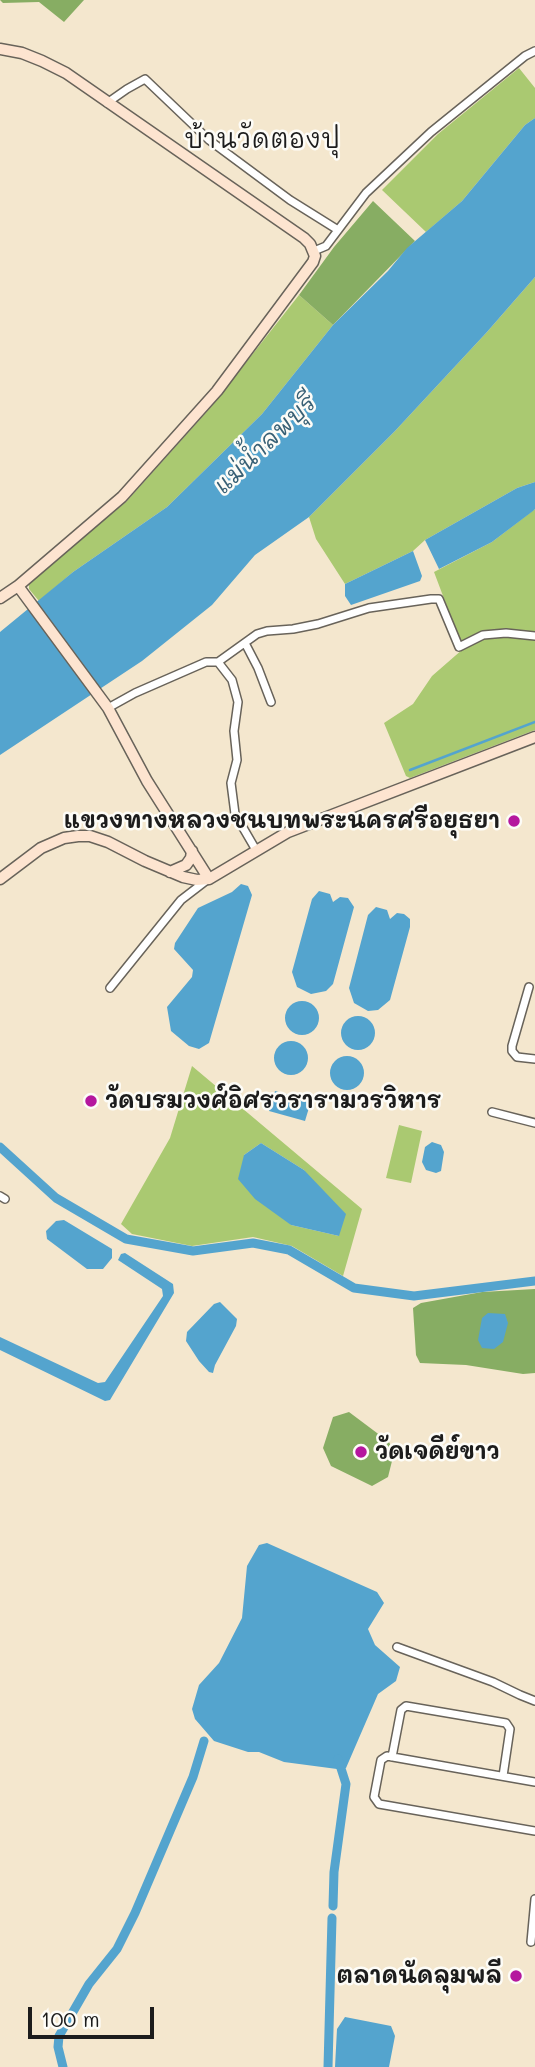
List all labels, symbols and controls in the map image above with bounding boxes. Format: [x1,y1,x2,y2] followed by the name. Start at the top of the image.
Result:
[184,124,340,156] district label: บ้านวัดตองปุ
[209,388,323,500] water label: แม่น้ำลพบุรี
[64,807,500,835] place label: แขวงทางหลวงชนบทพระนครศรีอยุธยา
[506,813,522,829] marker: แขวงทางหลวงชนบทพระนครศรีอยุธยา
[105,1087,441,1115] place label: วัดบรมวงศ์อิศรวรารามวรวิหาร
[83,1093,99,1109] marker: วัดบรมวงศ์อิศรวรารามวรวิหาร
[375,1438,500,1466] place label: วัดเจดีย์ขาว
[353,1444,369,1460] marker: วัดเจดีย์ขาว
[337,1962,502,1990] place label: ตลาดนัดลุมพลี
[508,1968,524,1984] marker: ตลาดนัดลุมพลี
[32,1994,158,2038] scale bar
[41,2005,100,2032] text: 100 m

